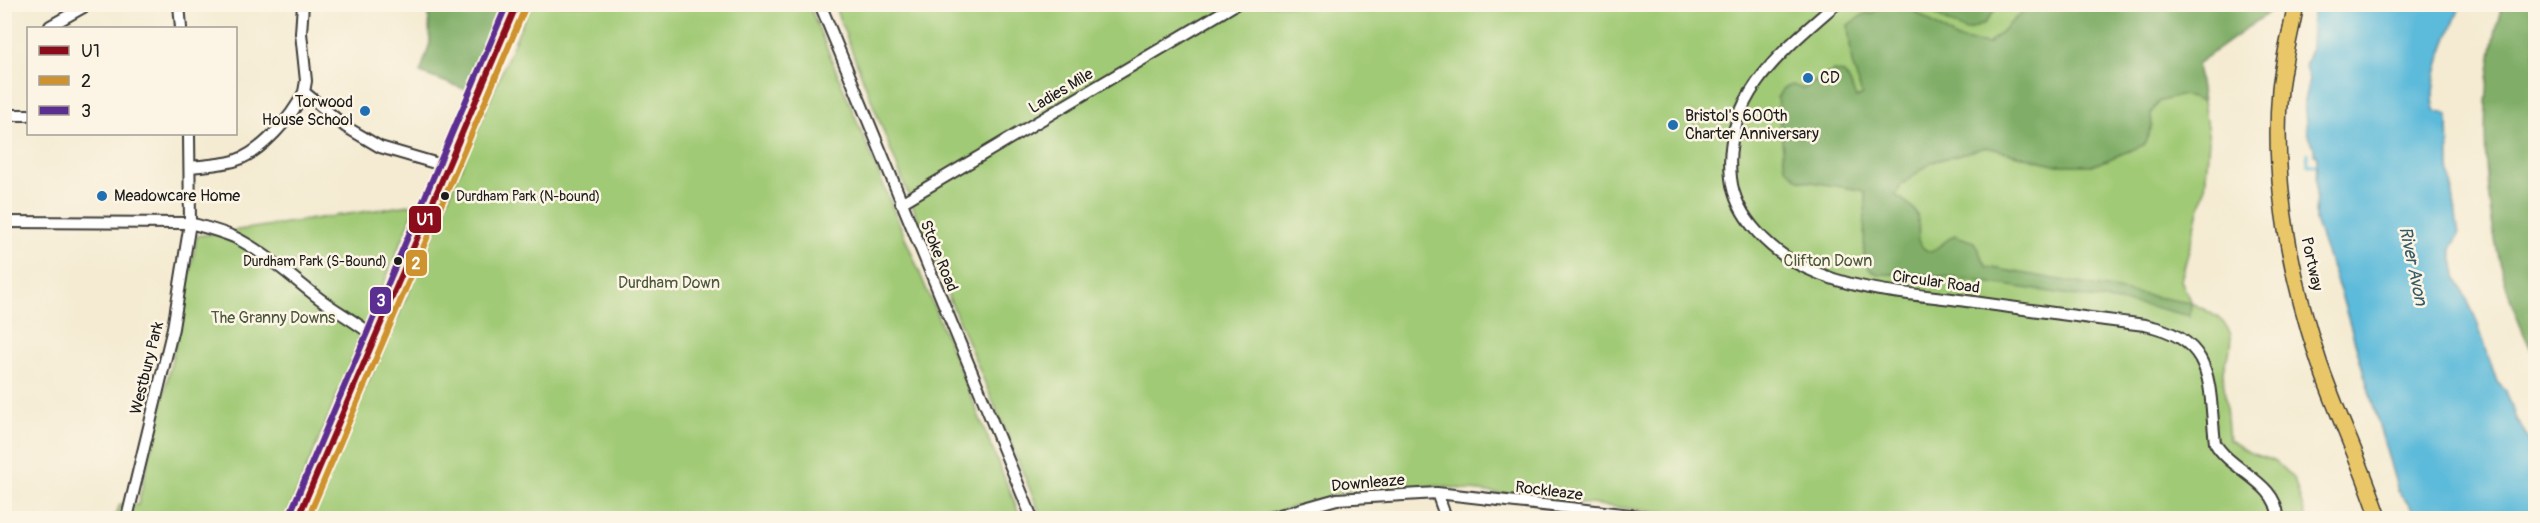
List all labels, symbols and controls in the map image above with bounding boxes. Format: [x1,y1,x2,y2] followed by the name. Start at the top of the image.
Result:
[27,27,237,135] legend
[81,40,100,63] text: U1
[1025,64,1097,118] street label: Ladies Mile
[1820,68,1840,88] place label: CD
[81,70,91,93] text: 2
[1801,71,1815,85] marker: CD
[262,92,353,130] place label: Torwood House School
[81,100,91,123] text: 3
[358,104,372,118] marker: Torwood House School
[1685,106,1819,144] place label: Bristol's 600th Charter Anniversary
[1666,118,1680,132] marker: Bristol's 600th Charter Anniversary
[114,186,240,206] place label: Meadowcare Home
[456,188,600,205] place label: Durdham Park (N-bound)
[95,189,109,203] marker: Meadowcare Home
[439,190,451,202] marker: Durdham Park (N-bound)
[408,205,442,234] line badge: U1
[417,210,433,230] text: U1
[916,217,962,295] street label: Stoke Road
[2393,225,2433,308] water label: River Avon
[2297,235,2327,293] street label: Portway
[405,249,428,277] line badge: 2
[1784,251,1872,271] park label: Clifton Down
[243,253,387,270] place label: Durdham Park (S-Bound)
[412,254,421,274] text: 2
[392,255,404,267] marker: Durdham Park (S-Bound)
[1891,266,1981,298] street label: Circular Road
[618,273,720,293] park label: Durdham Down
[369,286,392,315] line badge: 3
[377,291,386,311] text: 3
[211,308,335,328] park label: The Granny Downs
[126,319,168,417] street label: Westbury Park
[1330,470,1406,496] street label: Downleaze
[1514,477,1584,505] street label: Rockleaze

